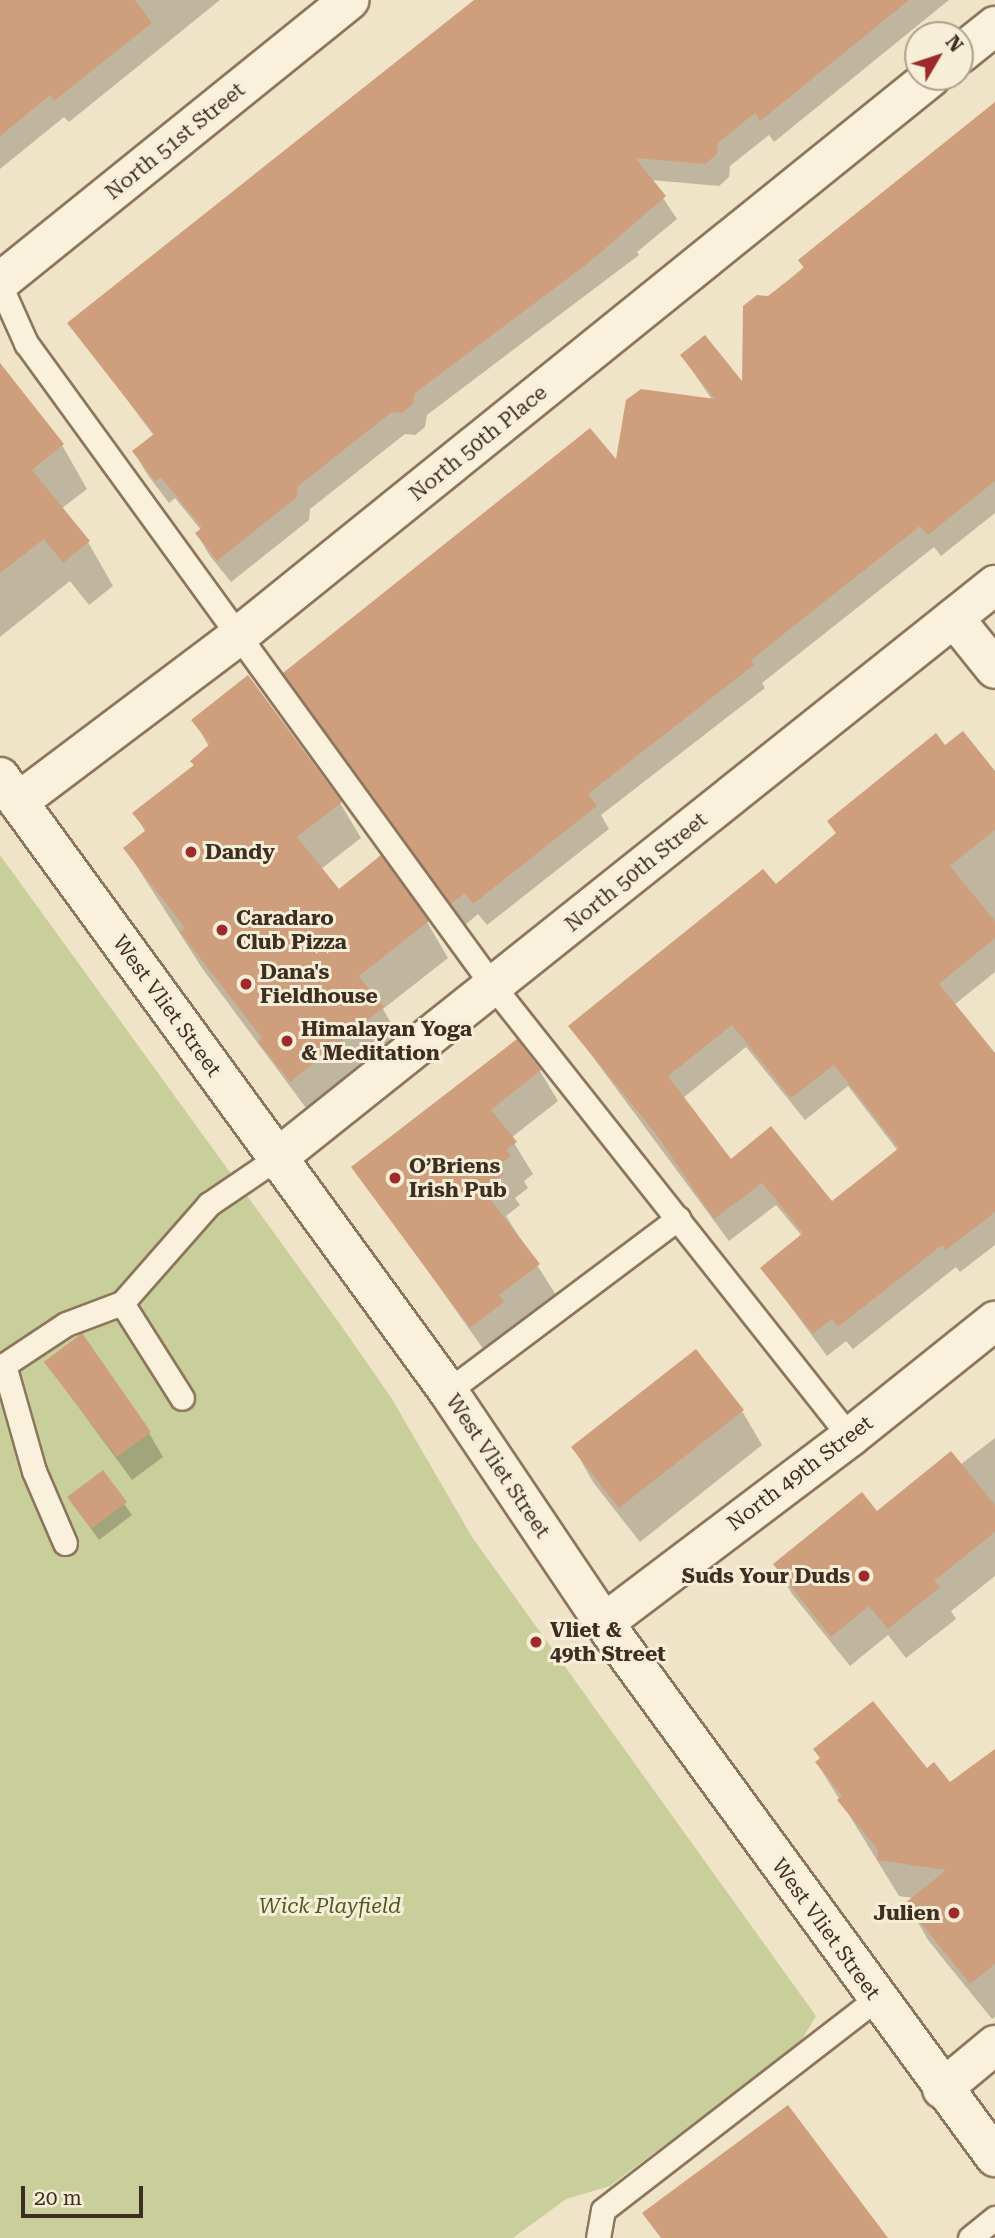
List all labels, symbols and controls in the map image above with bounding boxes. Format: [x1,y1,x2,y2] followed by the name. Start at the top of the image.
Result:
[904,21,974,91] north arrow
[941,31,968,57] text: N
[100,77,250,205] street label: North 51st Street
[404,380,552,506] street label: North 50th Place
[560,807,712,937] street label: North 50th Street
[205,839,275,865] place label: Dandy
[183,844,199,860] marker: Dandy
[236,905,347,955] place label: Caradaro Club Pizza
[214,922,230,938] marker: Caradaro Club Pizza
[107,931,227,1081] street label: West Vliet Street
[260,959,378,1009] place label: Dana's Fieldhouse
[238,976,254,992] marker: Dana's Fieldhouse
[301,1016,472,1066] place label: Himalayan Yoga & Meditation
[279,1033,295,1049] marker: Himalayan Yoga & Meditation
[409,1153,507,1203] place label: O’Briens Irish Pub
[387,1170,403,1186] marker: O’Briens Irish Pub
[441,1389,555,1543] street label: West Vliet Street
[722,1410,878,1536] street label: North 49th Street
[682,1563,850,1589] place label: Suds Your Duds
[856,1568,872,1584] marker: Suds Your Duds
[550,1617,666,1667] place label: Vliet & 49th Street
[528,1634,544,1650] marker: Vliet & 49th Street
[766,1854,886,2004] street label: West Vliet Street
[259,1893,401,1919] park label: Wick Playfield
[873,1900,940,1926] place label: Julien
[946,1905,962,1921] marker: Julien
[24,2172,147,2216] scale bar
[34,2186,82,2210] text: 20 m

